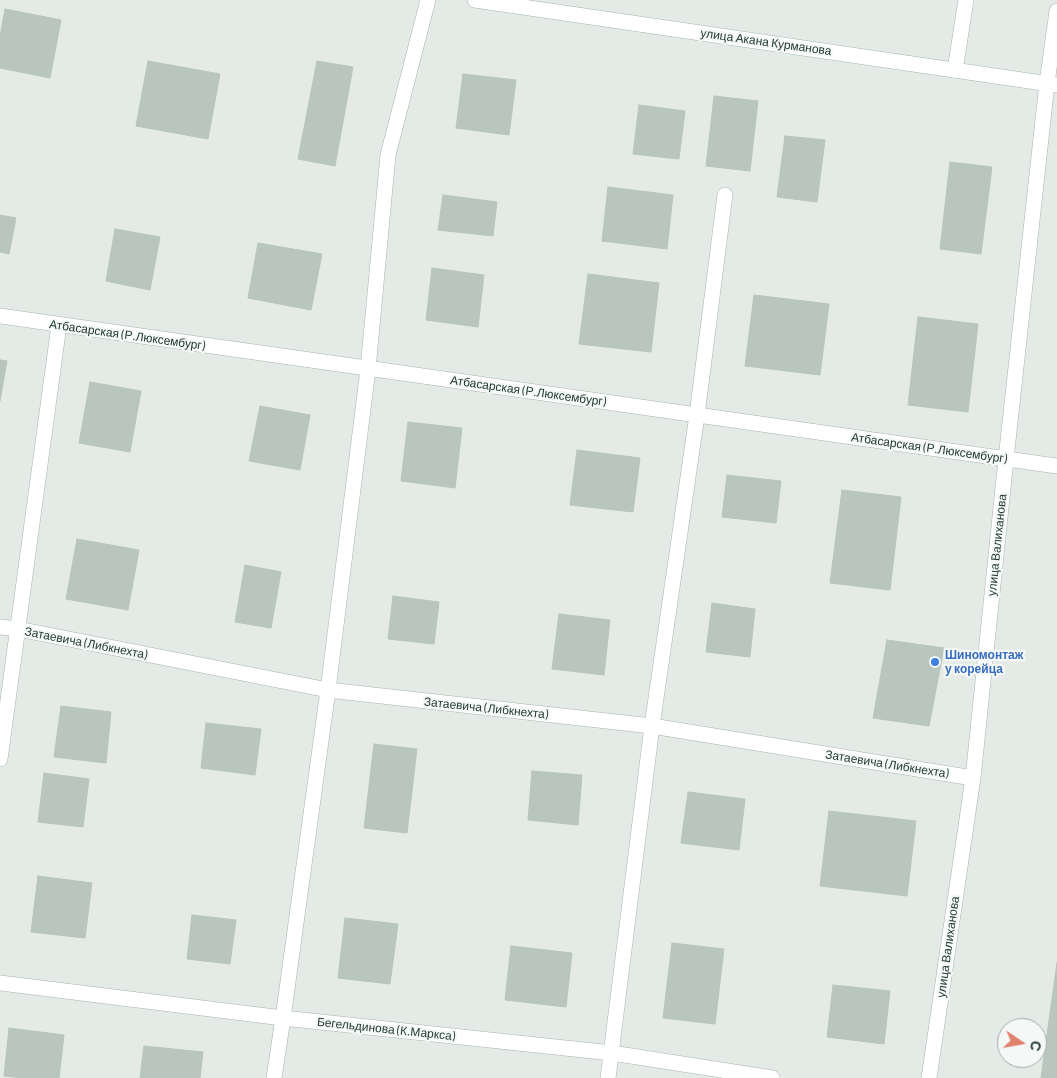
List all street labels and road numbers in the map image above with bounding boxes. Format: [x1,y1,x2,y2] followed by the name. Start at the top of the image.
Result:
[700,26,832,58] street label: улица Акана Курманова
[48,317,206,353] street label: Атбасарская (Р.Люксембург)
[449,373,607,409] street label: Атбасарская (Р.Люксембург)
[850,430,1008,466] street label: Атбасарская (Р.Люксембург)
[984,493,1010,597] street label: улица Валиханова
[23,624,149,662] street label: Затаевича (Либкнехта)
[423,694,549,722] street label: Затаевича (Либкнехта)
[824,747,950,781] street label: Затаевича (Либкнехта)
[934,895,962,999] street label: улица Валиханова
[316,1015,456,1043] street label: Бегельдинова (К.Маркса)

